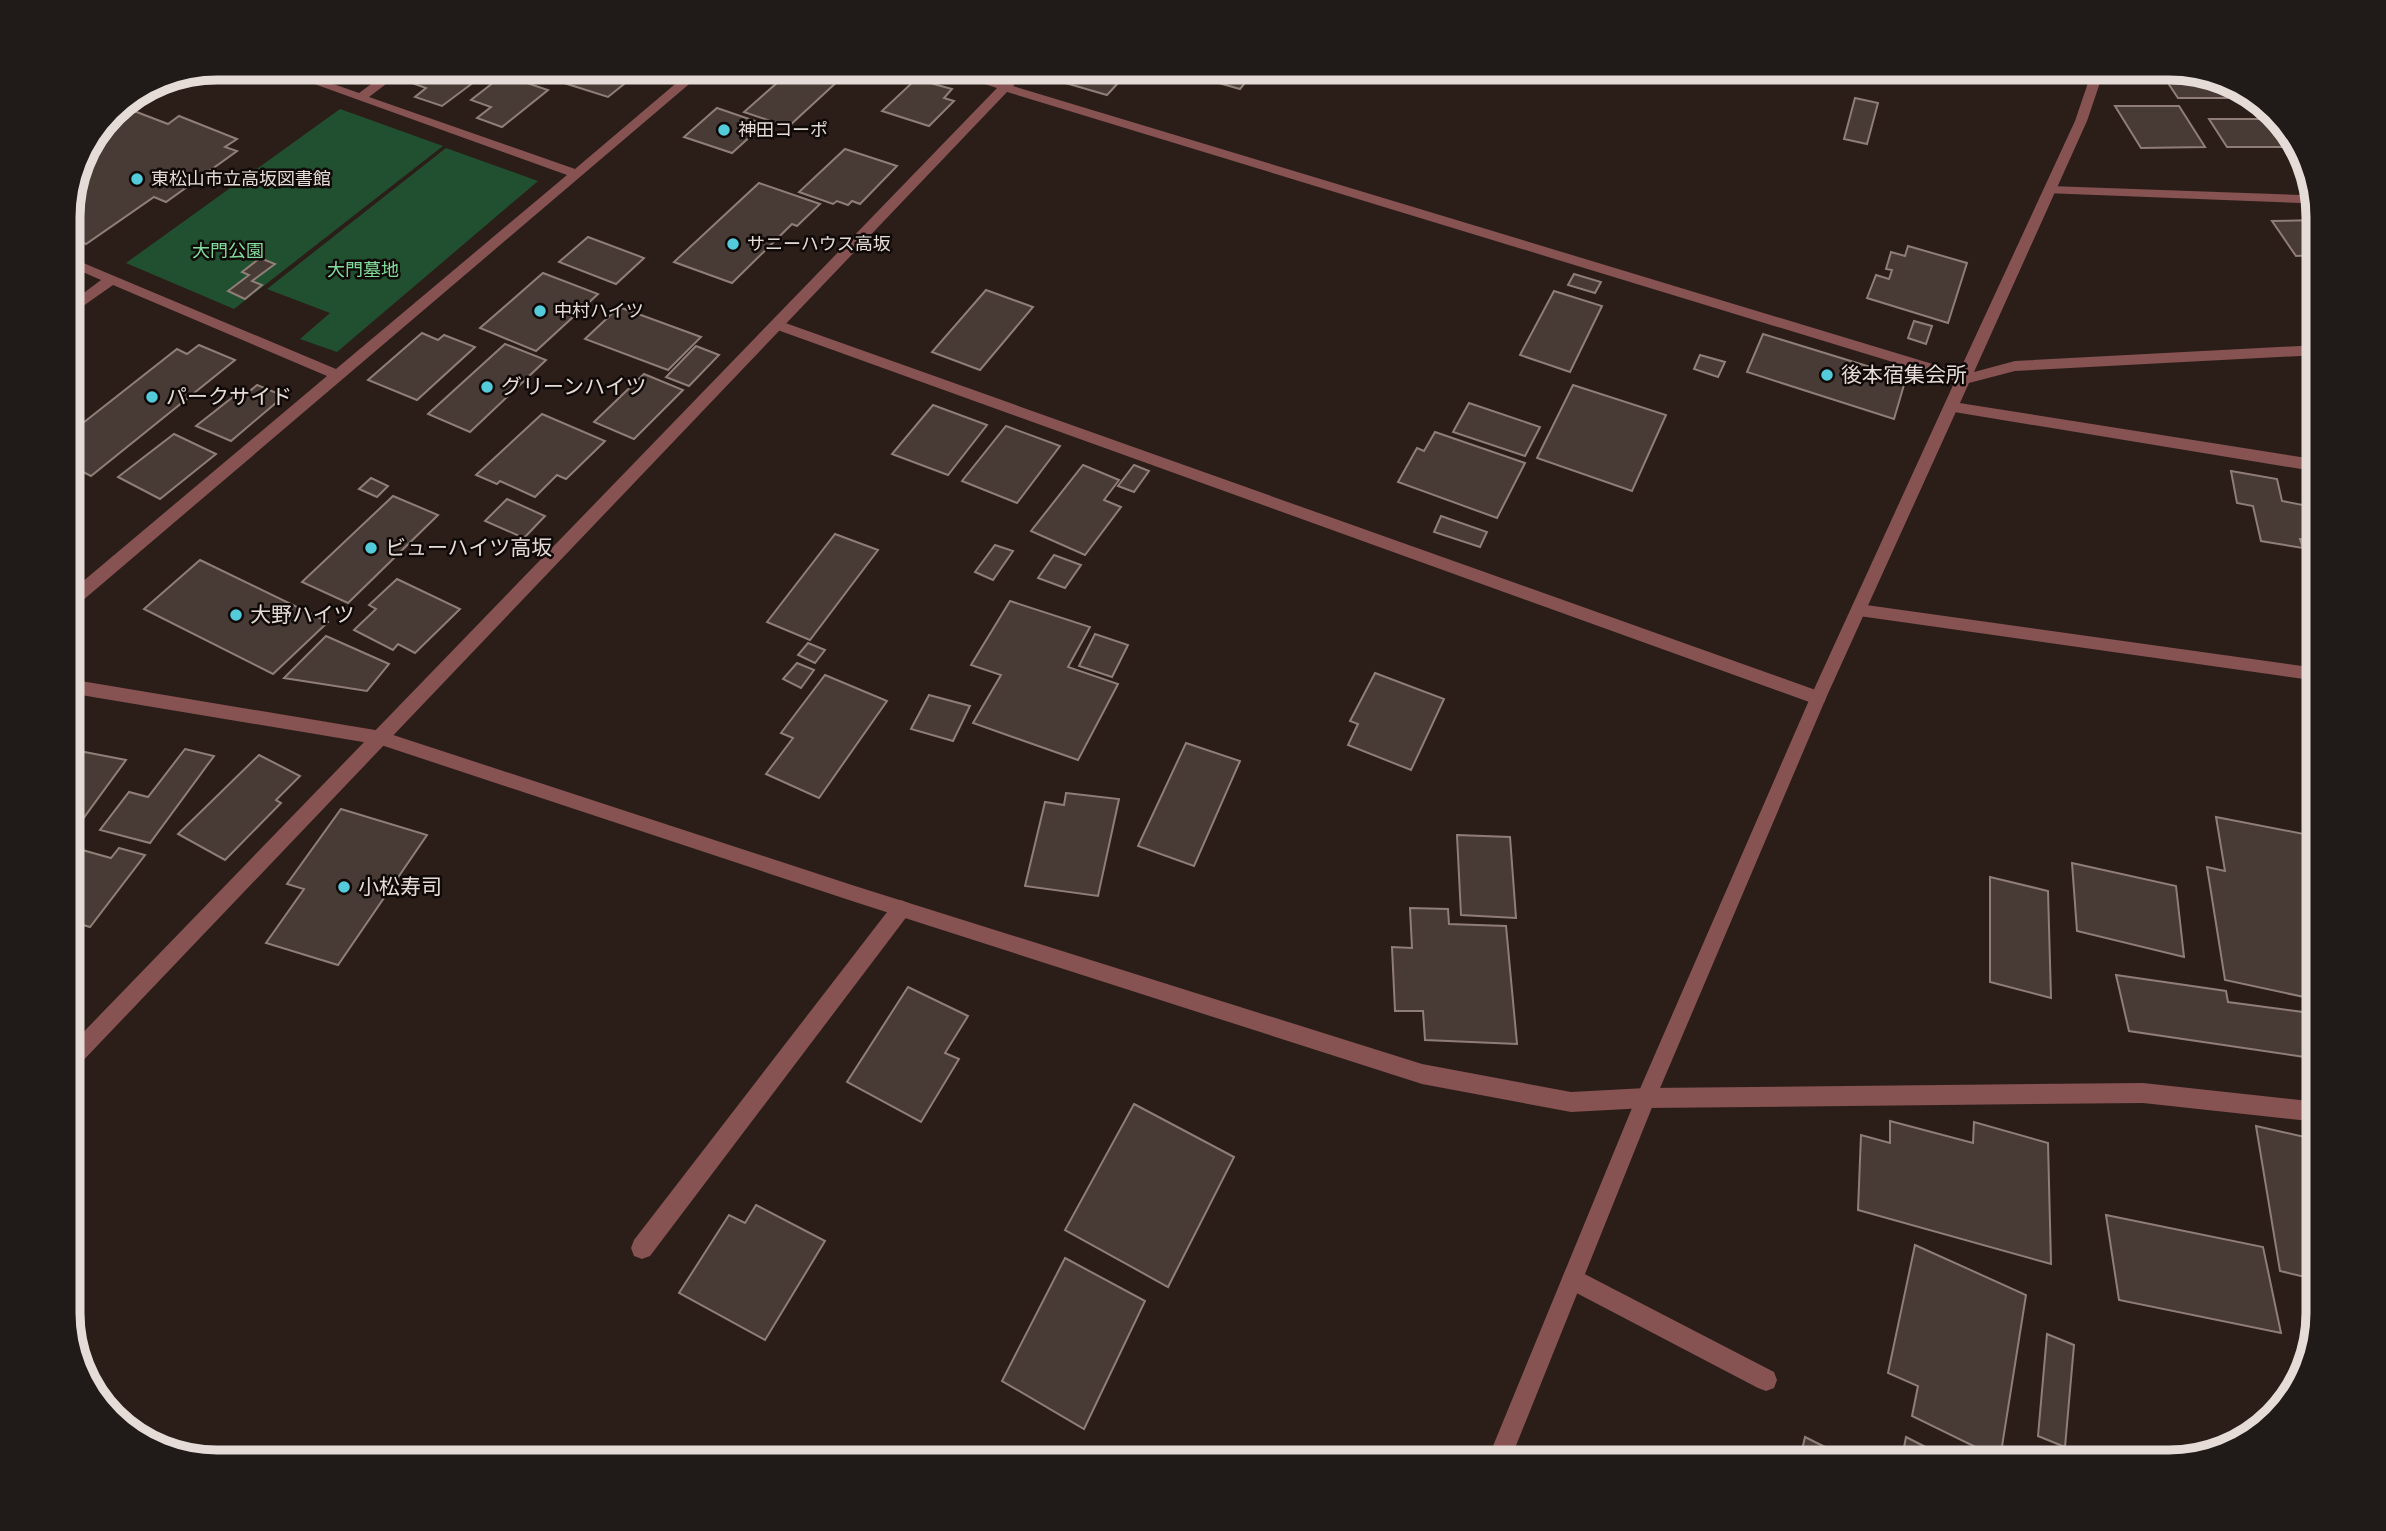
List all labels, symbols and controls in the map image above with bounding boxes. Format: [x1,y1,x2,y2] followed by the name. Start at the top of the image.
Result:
[738,117,828,141] place label: 神田コーポ
[716,122,732,138] marker: 神田コーポ
[151,166,331,190] place label: 東松山市立高坂図書館
[129,171,145,187] marker: 東松山市立高坂図書館
[747,231,891,255] place label: サニーハウス高坂
[725,236,741,252] marker: サニーハウス高坂
[192,238,264,262] park label: 大門公園
[327,257,399,281] park label: 大門墓地
[554,298,644,322] place label: 中村ハイツ
[532,303,548,319] marker: 中村ハイツ
[1841,360,1967,388] place label: 後本宿集会所
[1819,367,1835,383] marker: 後本宿集会所
[501,372,647,400] place label: グリーンハイツ
[479,379,495,395] marker: グリーンハイツ
[166,382,292,410] place label: パークサイド
[144,389,160,405] marker: パークサイド
[385,533,552,561] place label: ビューハイツ高坂
[363,540,379,556] marker: ビューハイツ高坂
[250,600,355,628] place label: 大野ハイツ
[228,607,244,623] marker: 大野ハイツ
[358,872,442,900] place label: 小松寿司
[336,879,352,895] marker: 小松寿司

